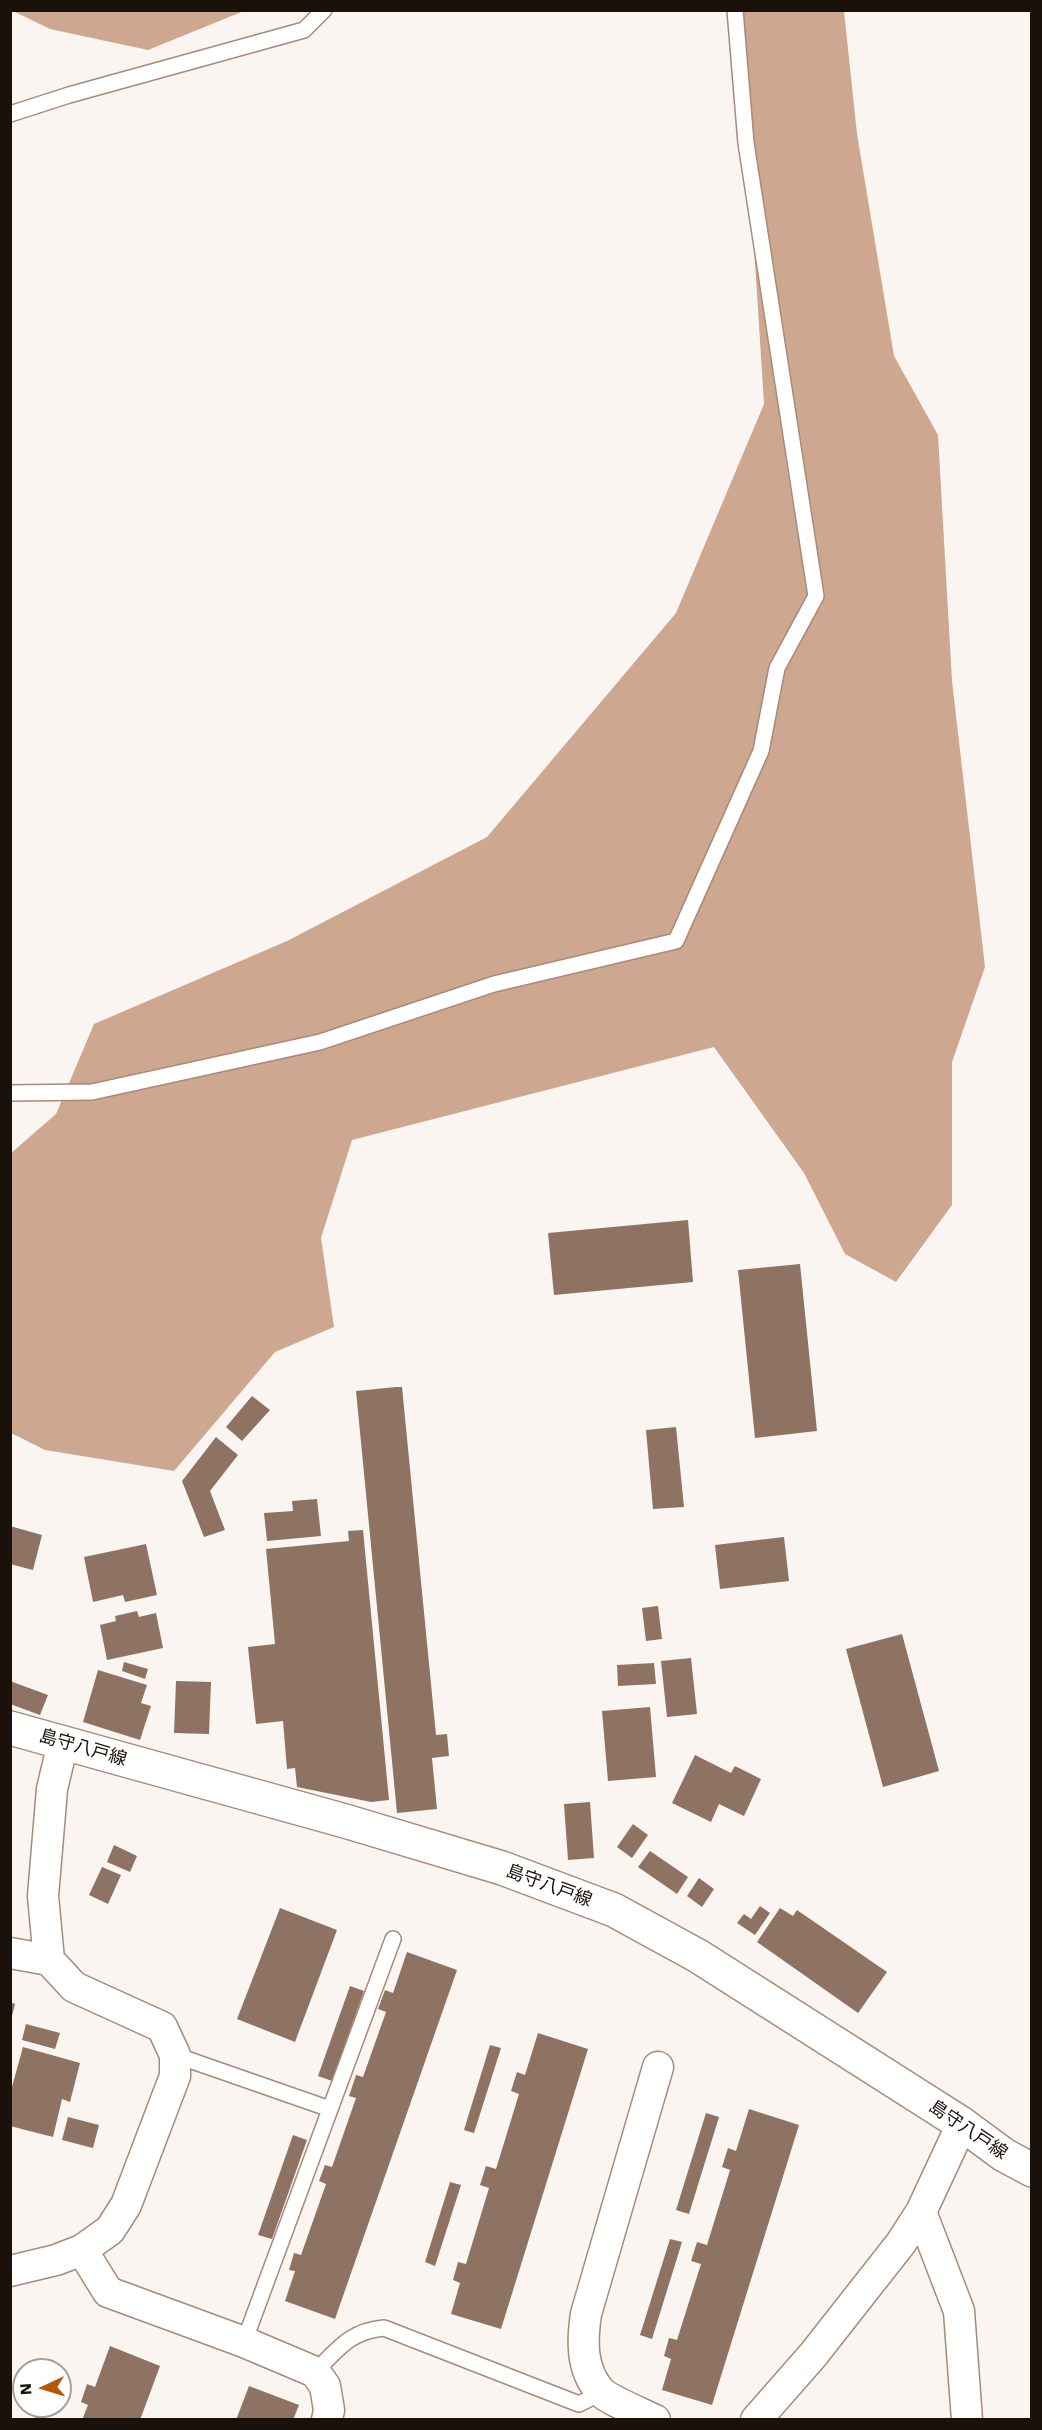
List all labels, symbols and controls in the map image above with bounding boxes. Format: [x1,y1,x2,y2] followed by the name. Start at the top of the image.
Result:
[37,1725,129,1771] street label: 島守八戸線
[503,1860,595,1912] street label: 島守八戸線
[925,2096,1011,2164] street label: 島守八戸線
[12,2358,72,2418] north arrow
[16,2383,35,2396] text: N

